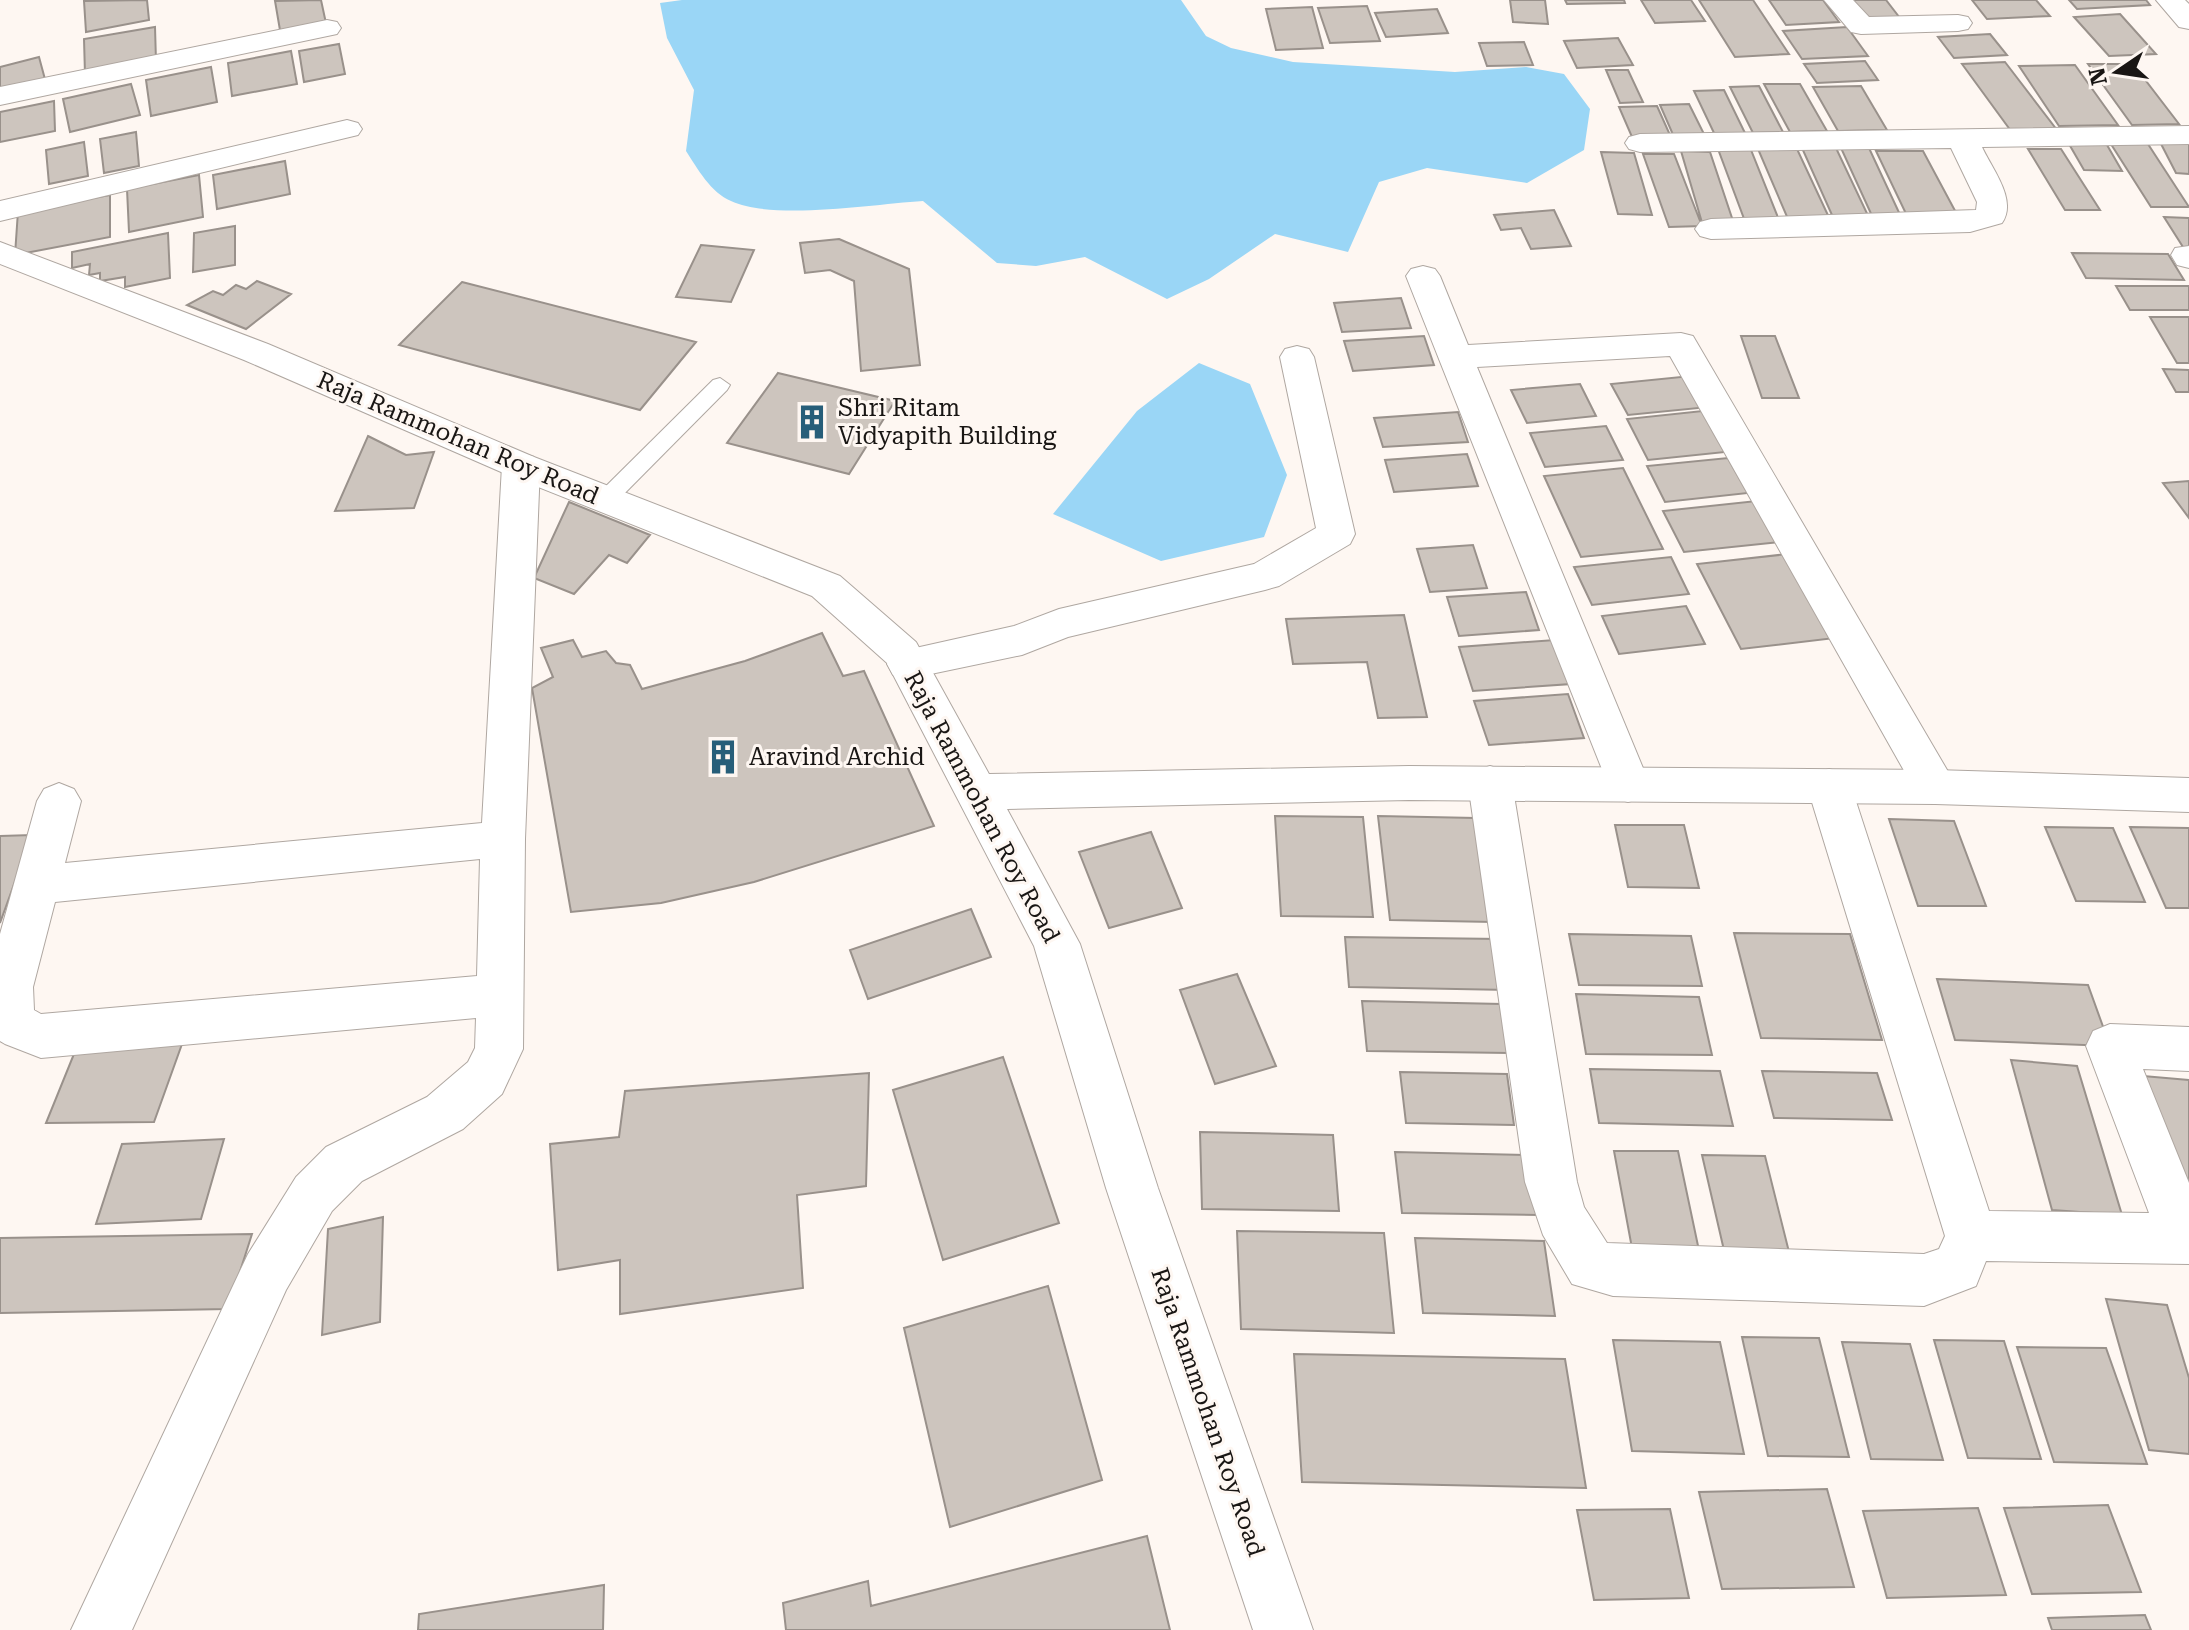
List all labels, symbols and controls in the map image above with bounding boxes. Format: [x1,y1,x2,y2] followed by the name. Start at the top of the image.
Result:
[2077,32,2157,112] north arrow
[2084,65,2112,87] text: N
[313,366,603,510] street label: Raja Rammohan Roy Road
[838,394,1057,450] place label: Shri Ritam Vidyapith Building
[793,403,831,441] building icon: Shri Ritam Vidyapith Building
[898,666,1066,948] street label: Raja Rammohan Roy Road
[704,738,742,776] building icon: Aravind Archid
[749,743,925,771] place label: Aravind Archid
[1145,1264,1271,1560] street label: Raja Rammohan Roy Road

